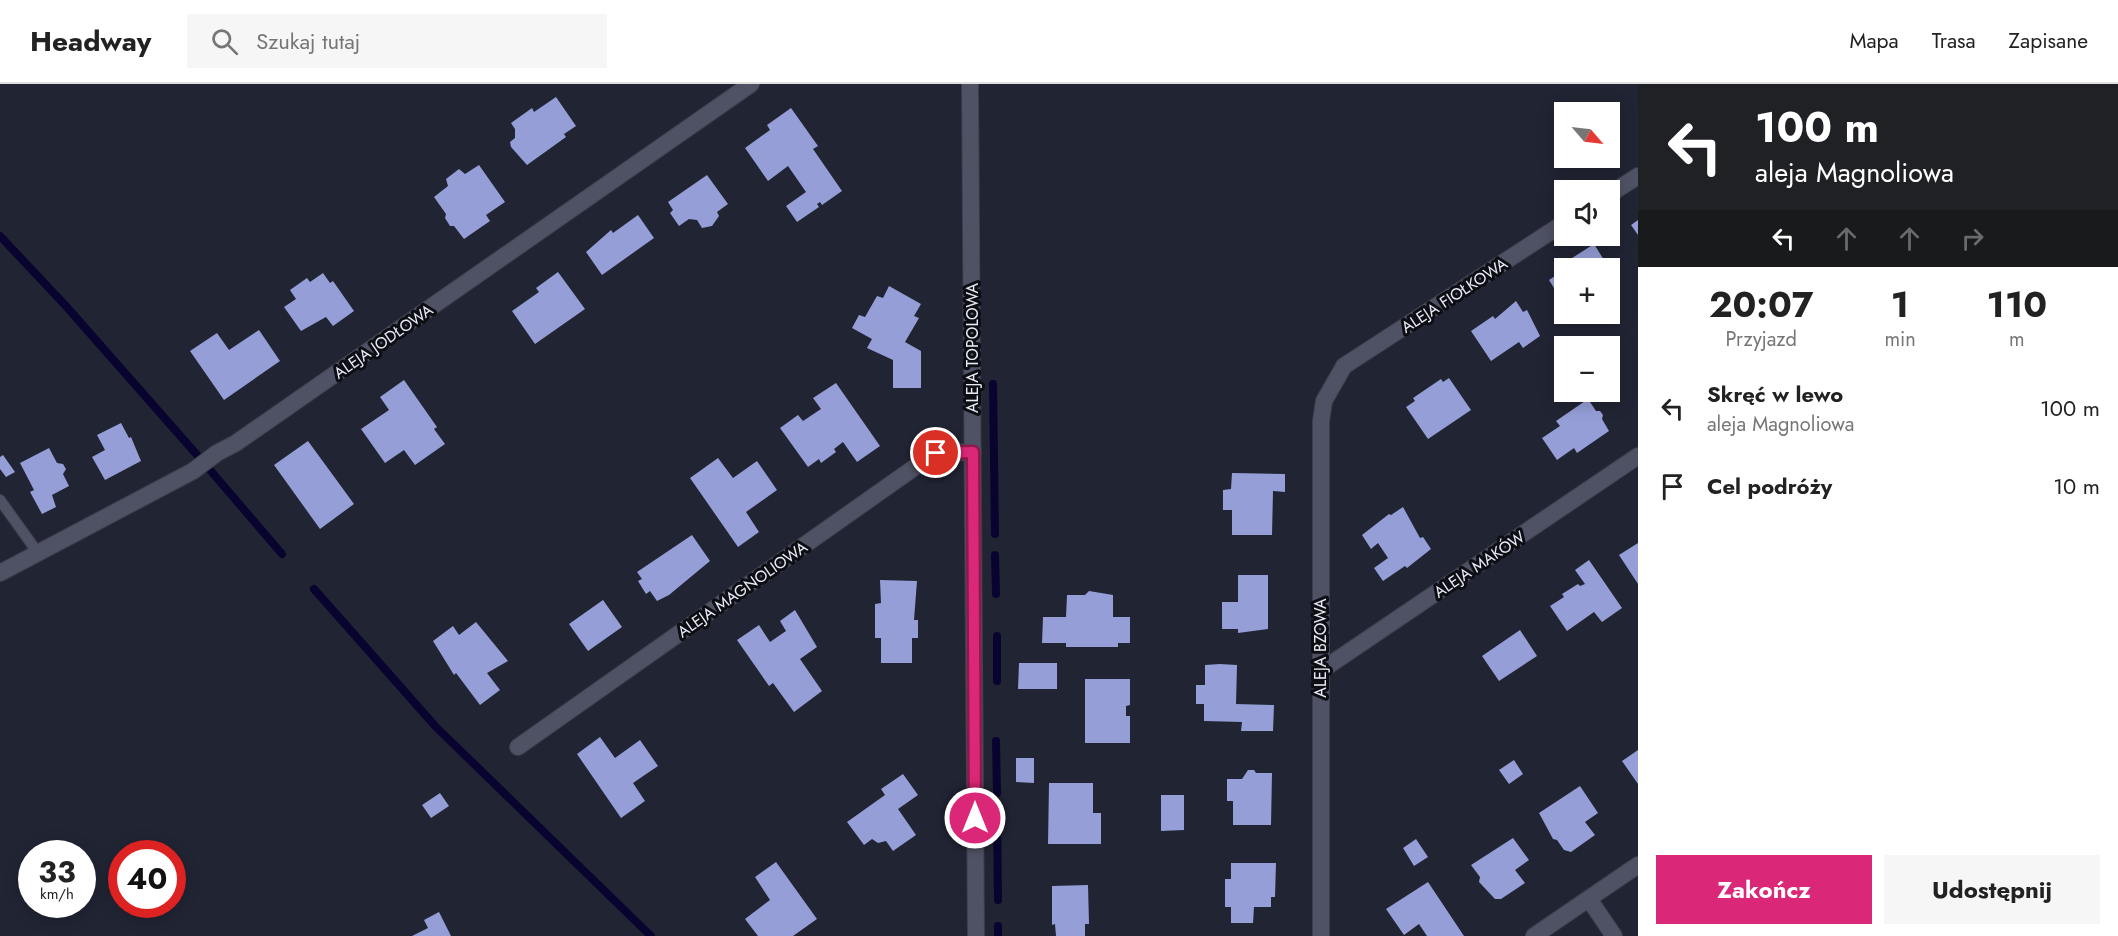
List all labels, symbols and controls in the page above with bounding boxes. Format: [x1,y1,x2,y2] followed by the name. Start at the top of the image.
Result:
[187,14,607,68] search box
[30,21,151,62] text: Headway
[208,25,241,58] icon: search
[256,25,360,57] text: Szukaj tutaj
[1849,26,1899,56] text: Mapa
[1932,26,1976,56] text: Trasa
[2009,26,2088,56] text: Zapisane
[1755,97,1879,158] text: 100 m
[1554,102,1620,168] north arrow
[1554,102,1620,402] map controls
[1656,108,1734,186] icon: left
[1755,153,1954,192] text: aleja Magnoliowa
[1554,180,1620,246] button: sound
[1767,222,1800,255] icon: left
[1830,222,1863,255] icon: ahead
[1893,222,1926,255] icon: ahead
[1956,222,1989,255] icon: right
[1397,252,1512,338] street label: ALEJA FIOŁKOWA
[1554,258,1620,324] button: +
[1709,278,1813,330] text: 20:07
[1891,278,1909,330] text: 1
[1987,278,2047,330] text: 110
[961,283,984,413] street label: ALEJA TOPOLOWA
[329,298,438,384] street label: ALEJA JODŁOWA
[1725,325,1797,354] text: Przyjazd
[1884,325,1916,354] text: min
[2009,325,2025,354] text: m
[1554,336,1620,402] button: −
[1707,378,1843,410] text: Skręć w lewo
[1656,392,1689,425] icon: left
[2040,392,2100,424] text: 100 m
[1707,410,1854,439] text: aleja Magnoliowa
[910,427,961,478] pin
[919,436,952,469] icon: arrive
[1656,470,1689,503] icon: arrive
[1707,470,1832,502] text: Cel podróży
[2053,470,2100,502] text: 10 m
[1429,525,1530,603] street label: ALEJA MAKÓW
[672,535,812,643] street label: ALEJA MAGNOLIOWA
[1309,598,1332,698] street label: ALEJA BZOWA
[943,786,1007,850] position arrow
[108,840,186,918] speed limit sign: 40
[38,850,76,893] text: 33
[1656,855,1872,924] button: Zakończ
[1884,855,2100,924] button: Udostępnij
[40,883,74,905] text: km/h

